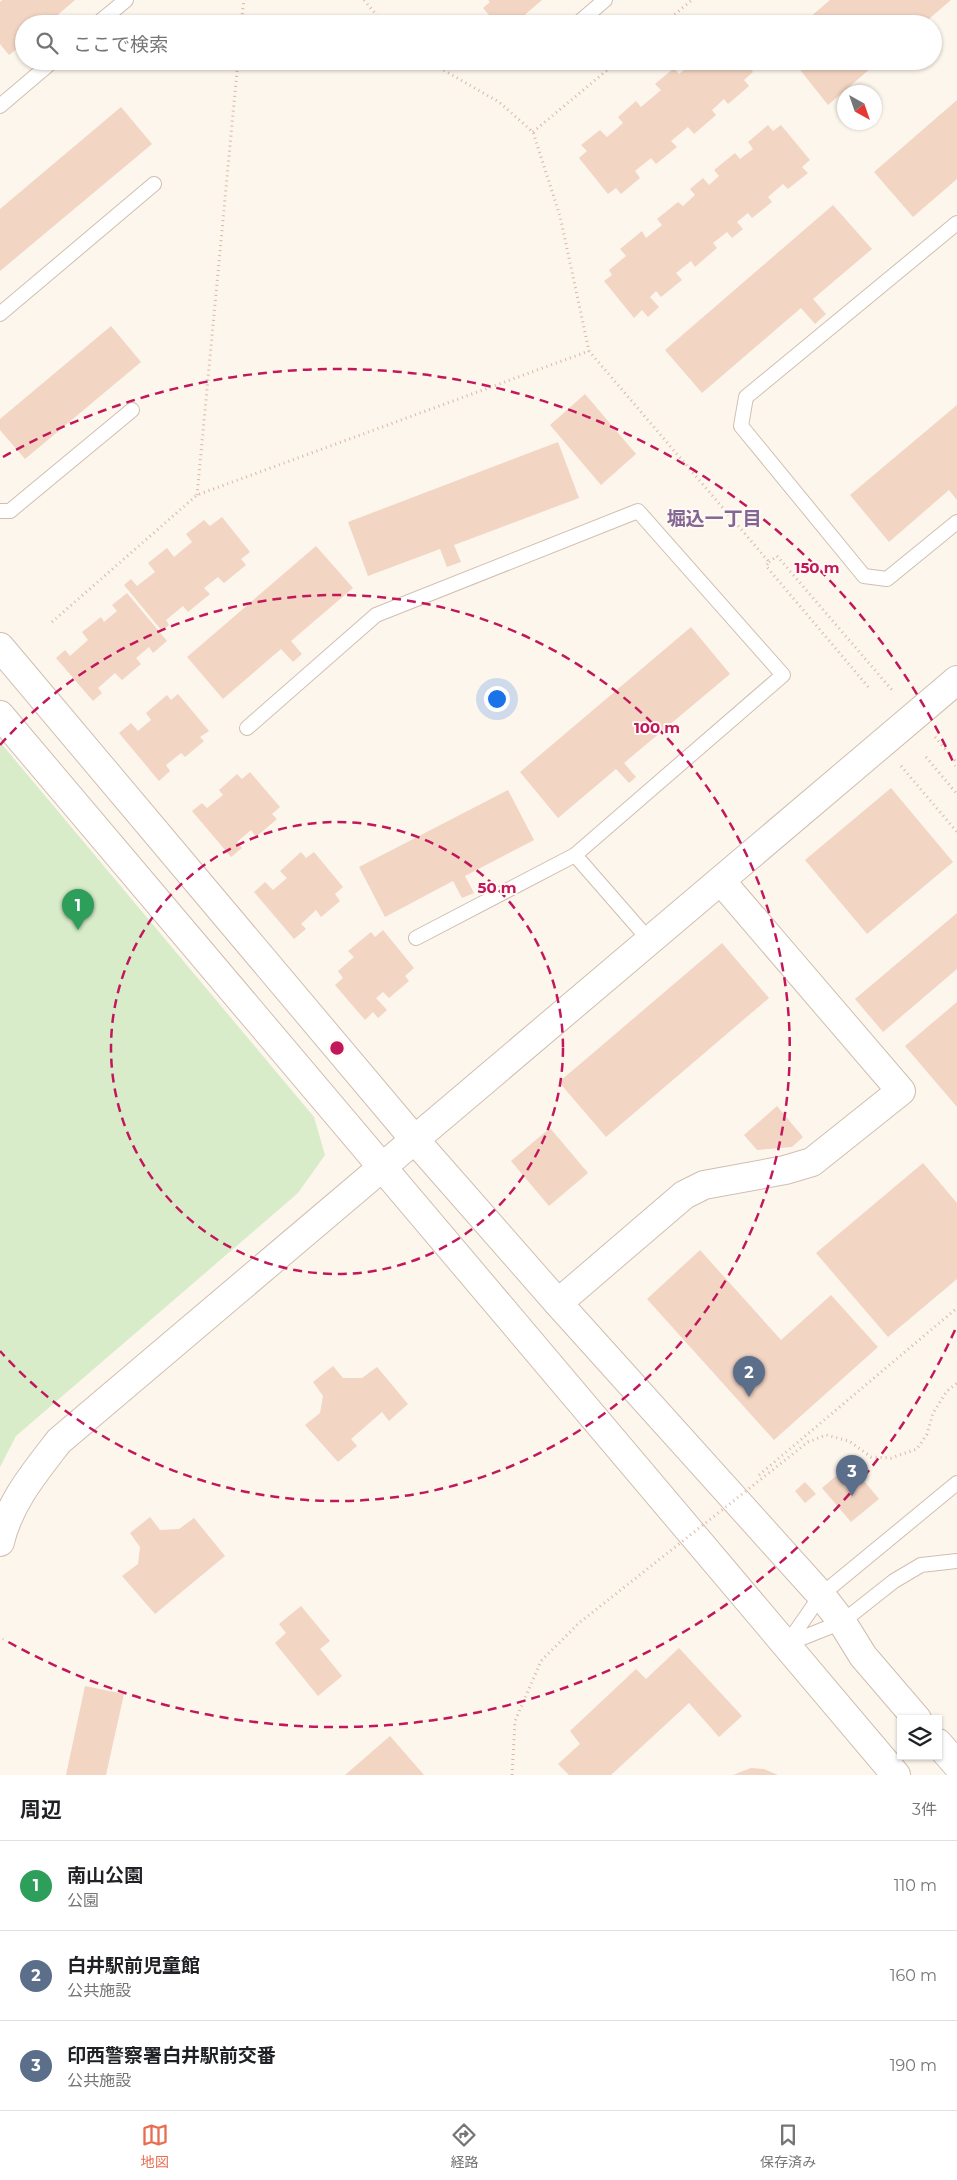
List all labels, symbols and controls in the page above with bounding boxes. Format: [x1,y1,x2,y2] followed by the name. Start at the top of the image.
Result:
[15,15,942,70] search box
[33,29,61,57] icon: search
[73,33,168,56] text: ここで検索
[837,85,882,130] north arrow
[666,507,762,530] district label: 堀込一丁目
[795,558,839,577] text: 150 m
[484,686,510,712] your location
[634,718,680,737] text: 100 m
[477,878,517,897] text: 50 m
[62,889,94,930] pin: 1
[328,1039,346,1057] centre of rings
[733,1356,765,1397] pin: 2
[836,1455,868,1496] pin: 3
[897,1715,942,1760] map controls
[897,1715,942,1760] button: layers
[20,1797,62,1822] text: 周辺
[912,1800,937,1819] text: 3件
[67,1864,143,1887] text: 南山公園
[33,1876,39,1895] text: 1
[894,1876,937,1895] text: 110 m
[67,1891,99,1910] text: 公園
[67,1954,200,1977] text: 白井駅前児童館
[31,1966,41,1985] text: 2
[890,1966,937,1985] text: 160 m
[67,1981,131,2000] text: 公共施設
[67,2044,276,2067] text: 印西警察署白井駅前交番
[31,2056,41,2075] text: 3
[890,2056,937,2075] text: 190 m
[67,2071,131,2090] text: 公共施設
[141,2121,169,2171] tab: 地図
[450,2121,478,2171] tab: 経路
[760,2121,816,2171] tab: 保存済み

